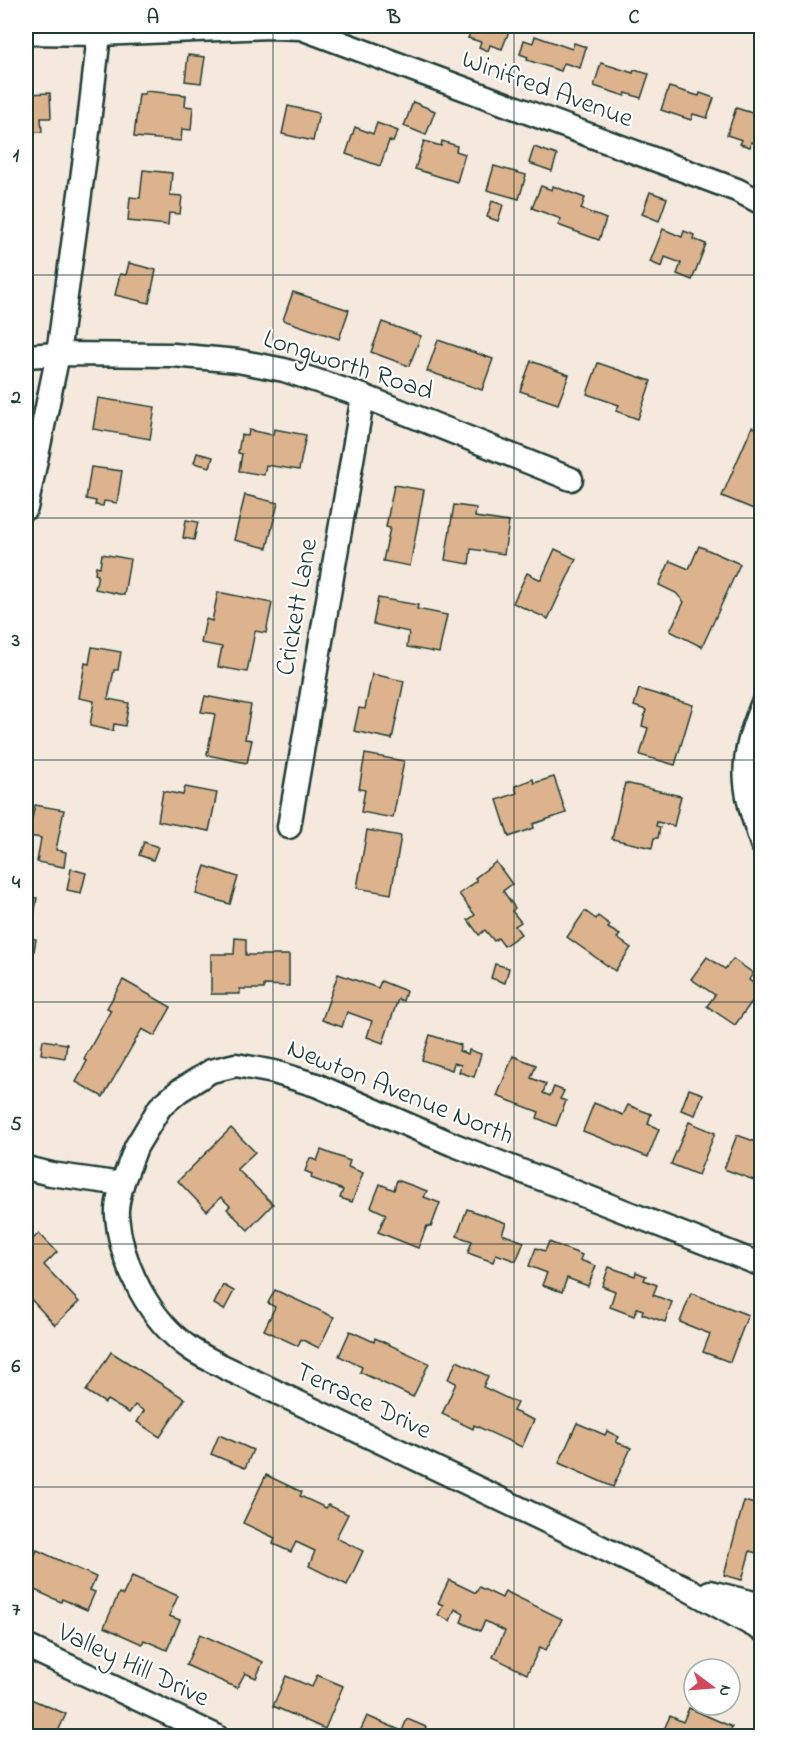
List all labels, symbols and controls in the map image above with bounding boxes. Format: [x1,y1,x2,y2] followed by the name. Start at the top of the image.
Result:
[147,4,159,33] text: A
[386,4,401,33] text: B
[629,4,640,33] text: C
[456,41,639,139] street label: Winifred Avenue
[13,142,20,171] text: 1
[258,320,438,412] street label: Longworth Road
[10,384,21,413] text: 2
[267,534,329,679] street label: Crickett Lane
[11,627,20,656] text: 3
[12,869,21,898] text: 4
[281,1030,519,1156] street label: Newton Avenue North
[10,1111,22,1140] text: 5
[12,1353,21,1382] text: 6
[289,1353,438,1451] street label: Terrace Drive
[12,1596,21,1625] text: 7
[50,1613,216,1718] street label: Valley Hill Drive
[682,1657,742,1717] north arrow
[711,1682,738,1699] text: N

